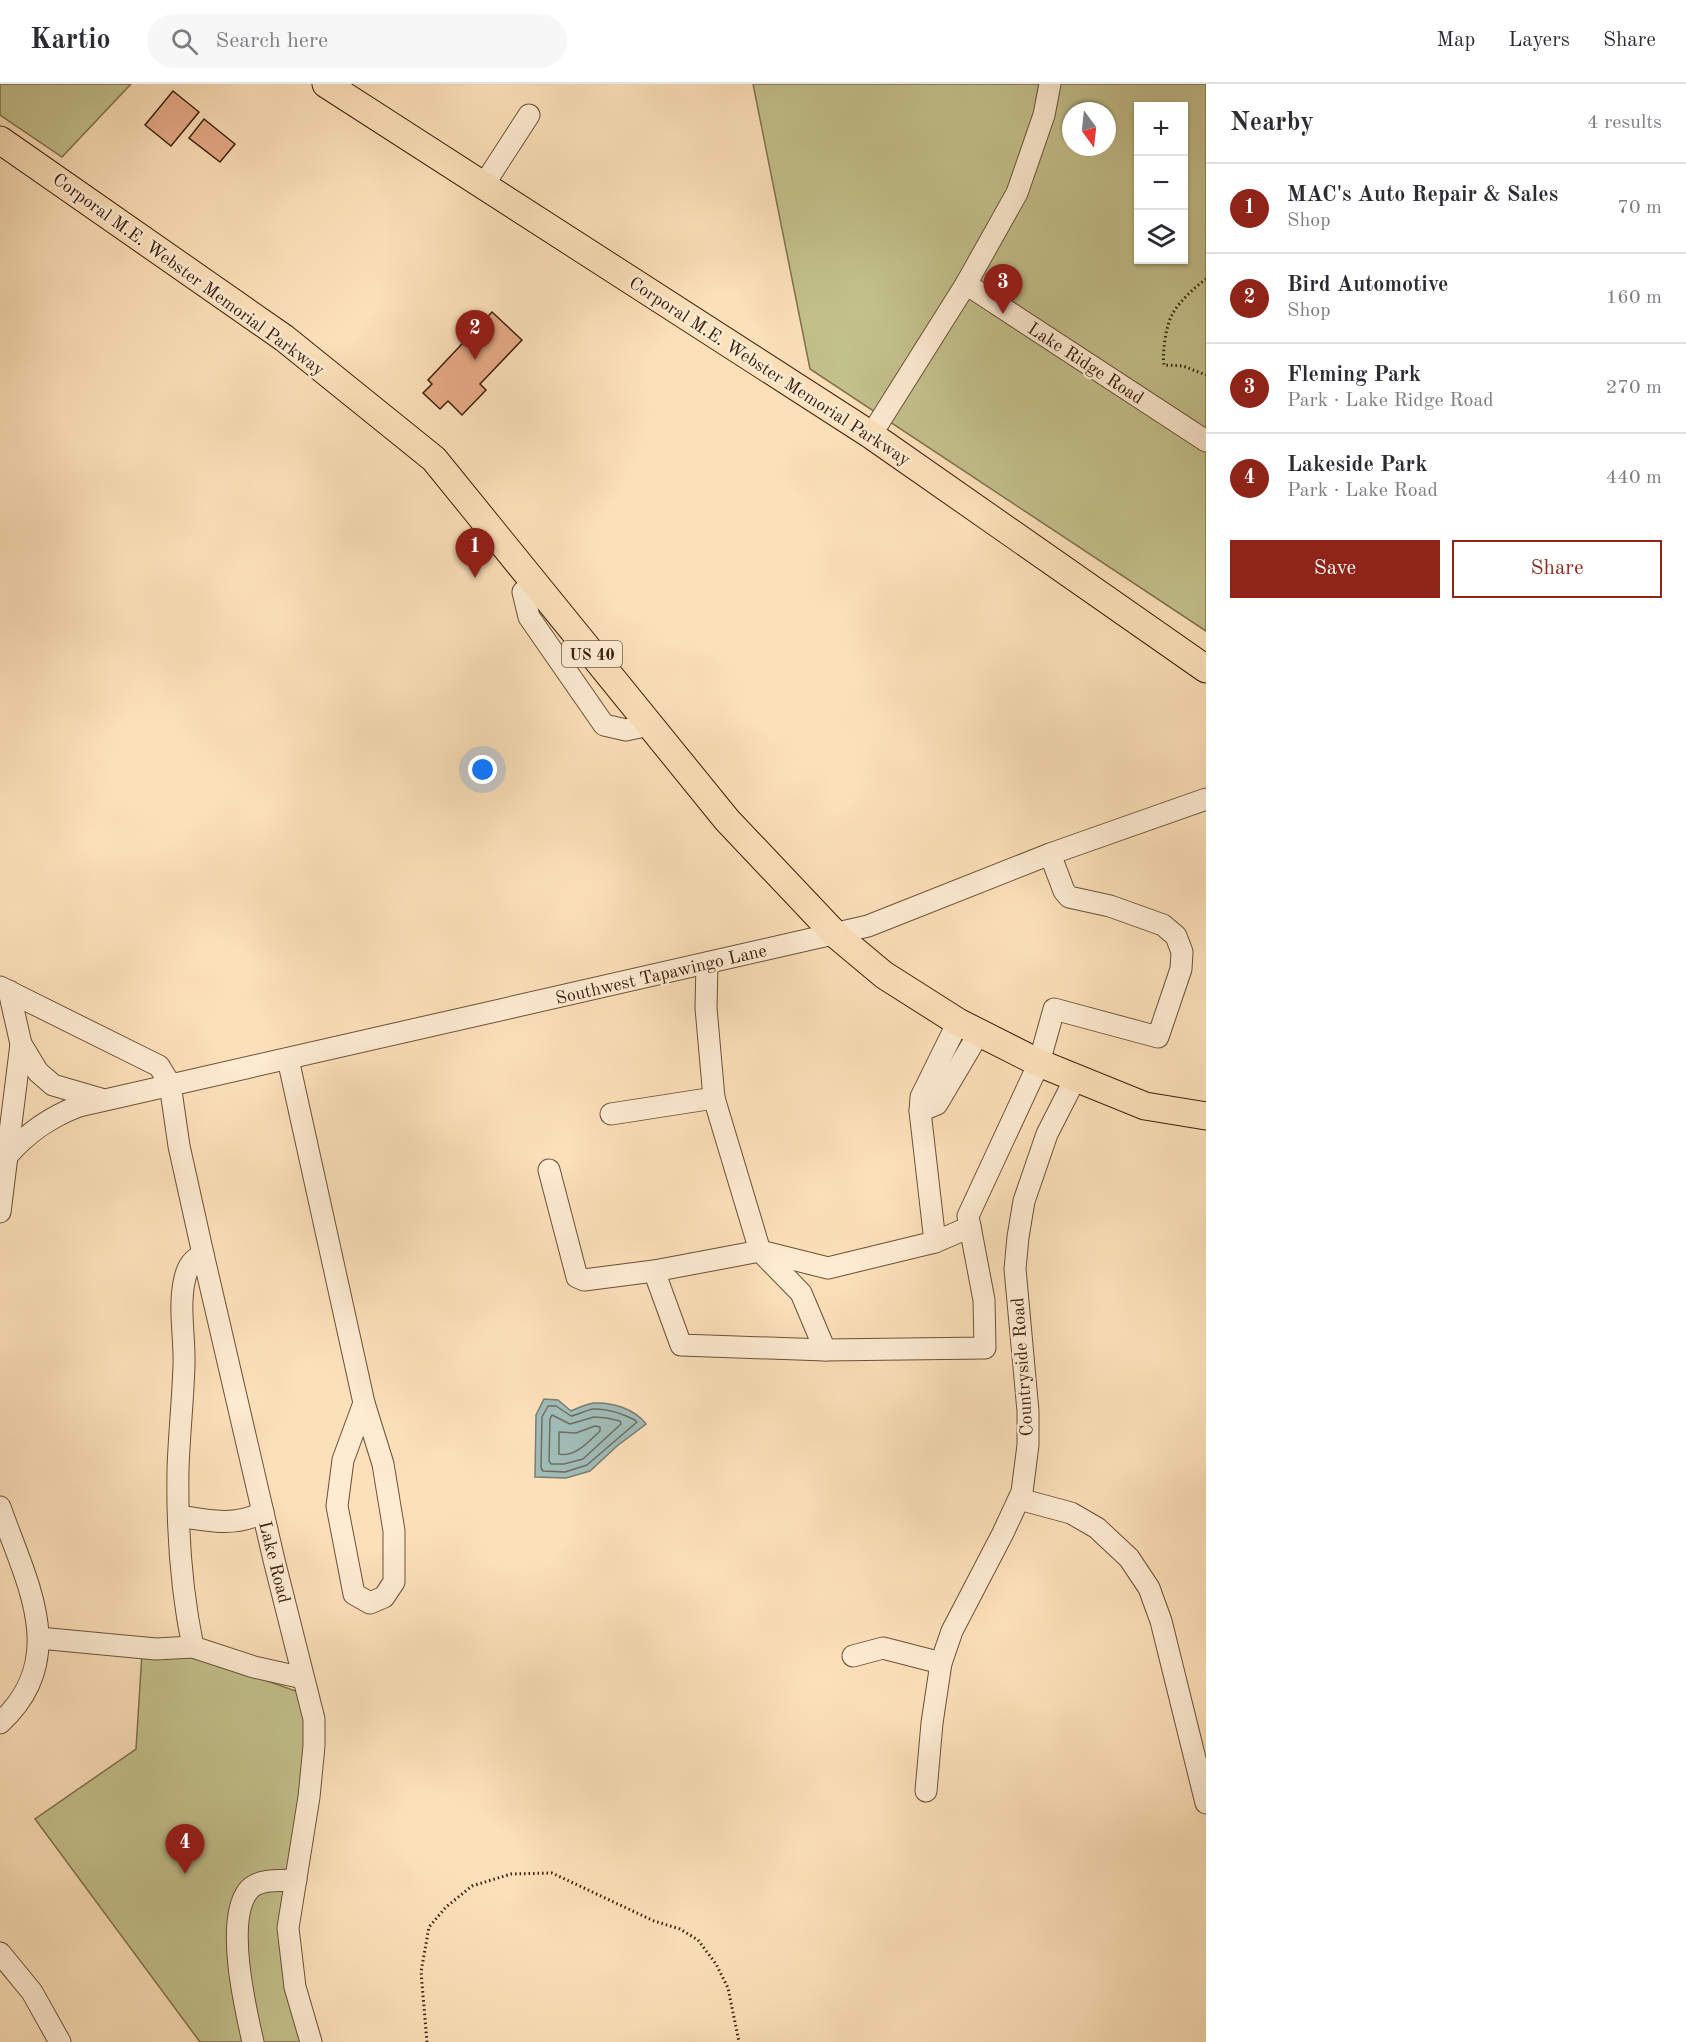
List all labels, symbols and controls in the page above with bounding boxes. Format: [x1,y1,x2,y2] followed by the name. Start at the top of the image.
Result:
[147,14,567,68] search box
[168,25,201,58] icon: search
[30,27,111,55] text: Kartio
[216,30,328,52] text: Search here
[1436,30,1475,51] text: Map
[1508,30,1570,51] text: Layers
[1603,30,1656,51] text: Share
[1062,102,1116,156] north arrow
[1134,102,1188,264] map controls
[1134,102,1188,156] button: +
[1230,110,1314,136] text: Nearby
[1587,113,1662,133] text: 4 results
[1134,156,1188,210] button: −
[49,170,328,380] street label: Corporal M.E. Webster Memorial Parkway
[1287,184,1558,206] text: MAC's Auto Repair & Sales
[1244,198,1255,218] text: 1
[1617,198,1662,218] text: 70 m
[1134,210,1188,264] button: layers
[1287,211,1331,231] text: Shop
[984,264,1022,314] pin: 3
[626,274,914,470] street label: Corporal M.E. Webster Memorial Parkway
[1287,274,1448,296] text: Bird Automotive
[1244,288,1255,308] text: 2
[1606,288,1662,308] text: 160 m
[1287,301,1331,321] text: Shop
[456,310,494,360] pin: 2
[1024,320,1147,408] street label: Lake Ridge Road
[1287,364,1421,386] text: Fleming Park
[1244,378,1255,398] text: 3
[1606,378,1662,398] text: 270 m
[1287,391,1494,411] text: Park · Lake Ridge Road
[1287,454,1428,476] text: Lakeside Park
[1244,468,1255,488] text: 4
[1606,468,1662,488] text: 440 m
[1287,481,1438,501] text: Park · Lake Road
[456,528,494,578] pin: 1
[1230,540,1440,598] button: Save
[1452,540,1662,598] button: Share
[562,641,622,667] road number: US 40
[468,755,497,784] your location
[554,942,769,1008] street label: Southwest Tapawingo Lane
[1009,1297,1037,1437] street label: Countryside Road
[255,1519,293,1605] street label: Lake Road
[166,1824,204,1874] pin: 4

